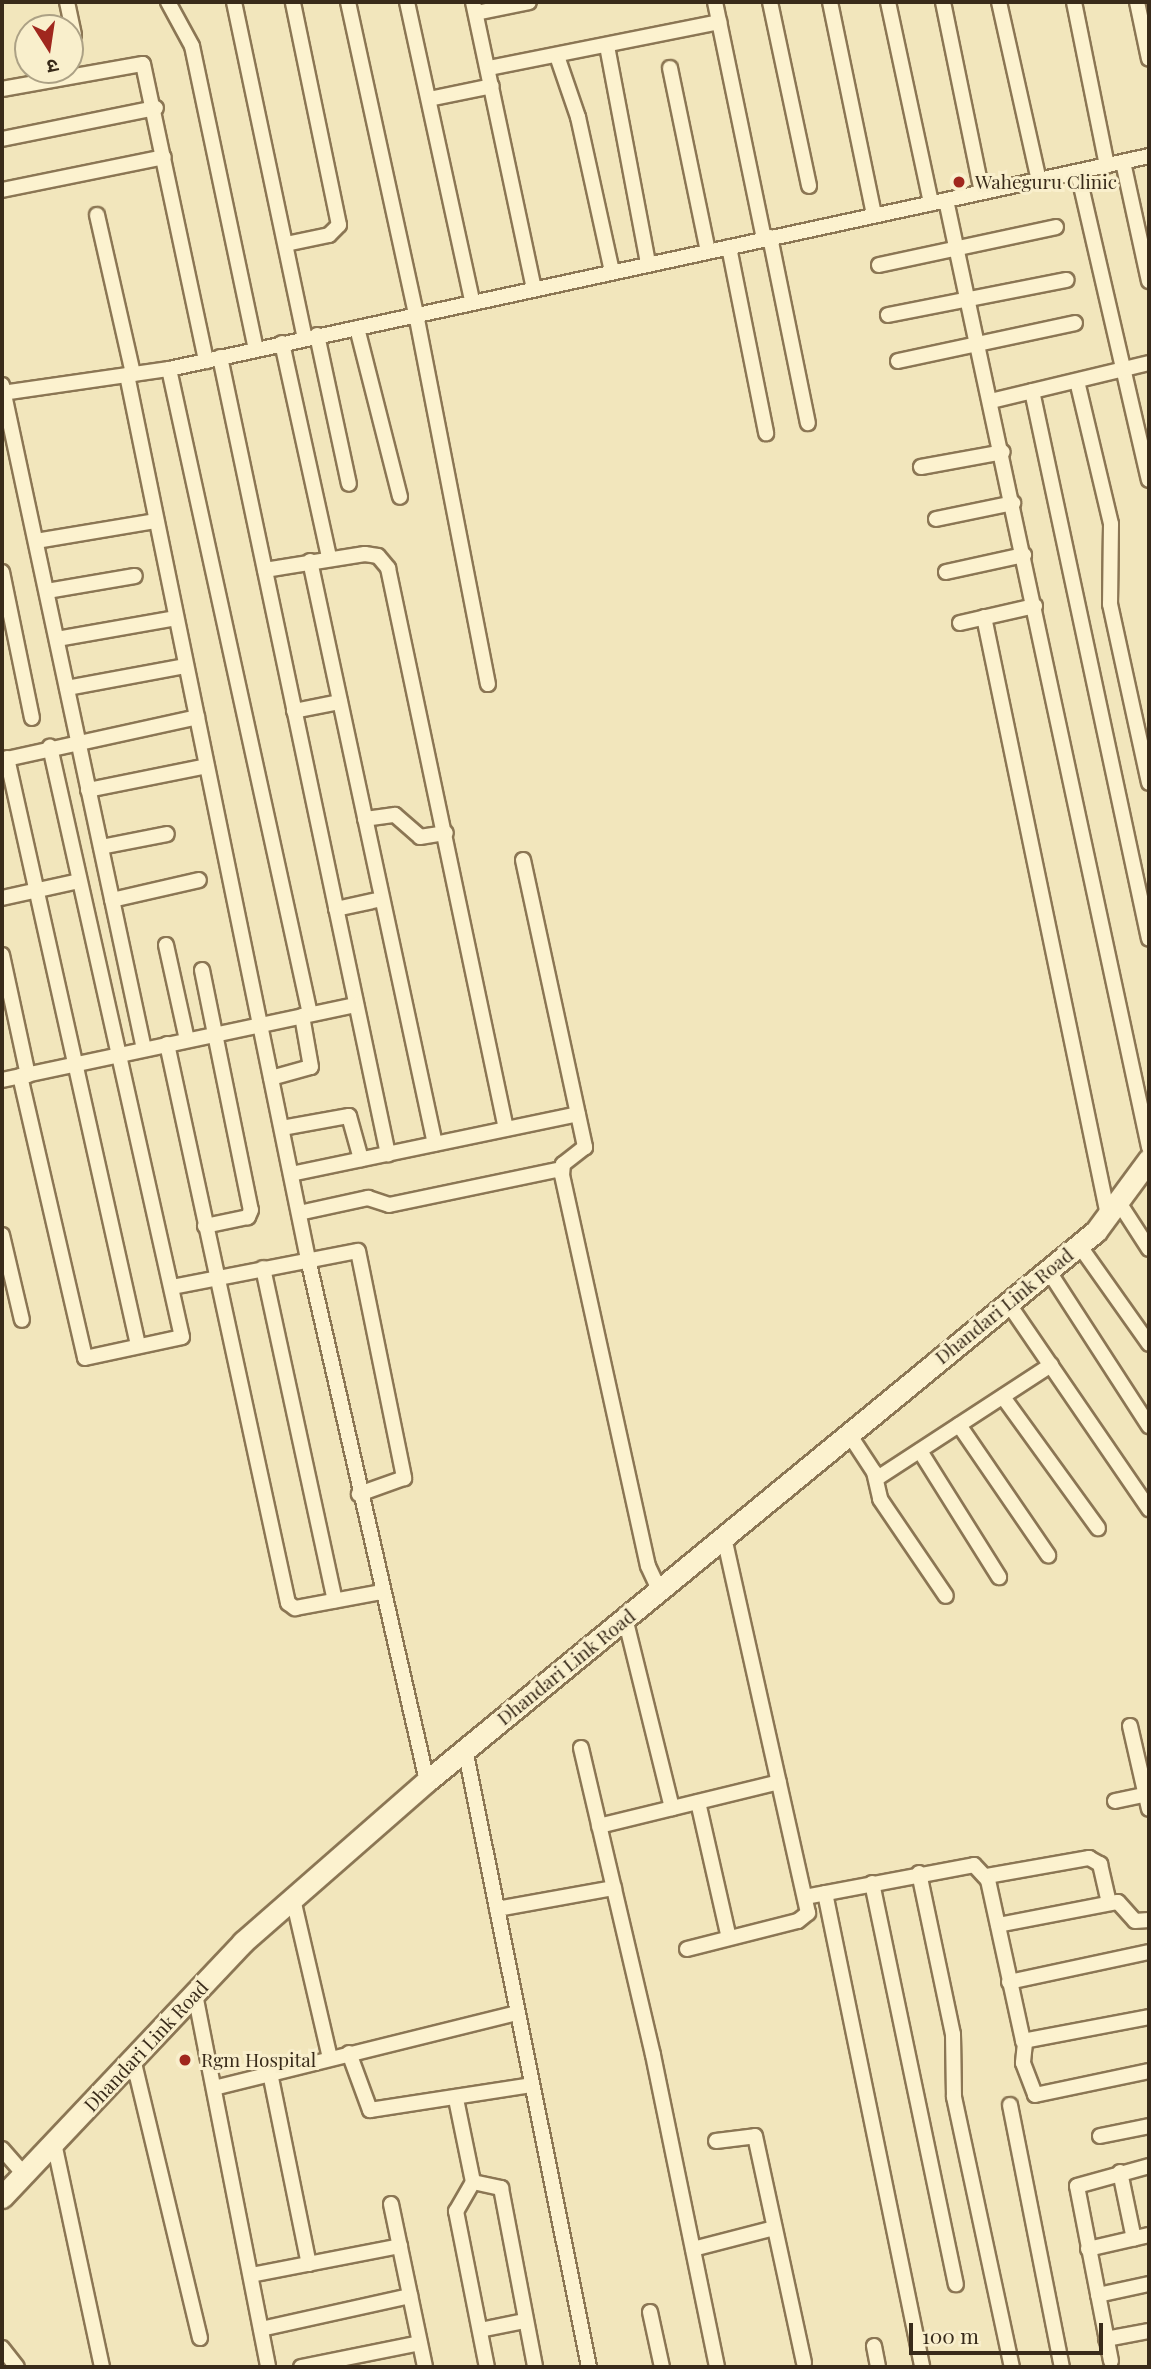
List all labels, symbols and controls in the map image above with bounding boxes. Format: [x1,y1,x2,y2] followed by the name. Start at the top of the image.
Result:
[14,14,84,84] north arrow
[45,54,61,81] text: उ
[975,171,1117,193] place label: Waheguru Clinic
[949,172,969,192] marker: Waheguru Clinic
[930,1243,1078,1369] street label: Dhandari Link Road
[492,1604,640,1730] street label: Dhandari Link Road
[79,1976,213,2116] street label: Dhandari Link Road
[201,2049,316,2071] place label: Rgm Hospital
[175,2050,195,2070] marker: Rgm Hospital
[913,2310,1107,2354] scale bar
[922,2321,979,2349] text: 100 m

